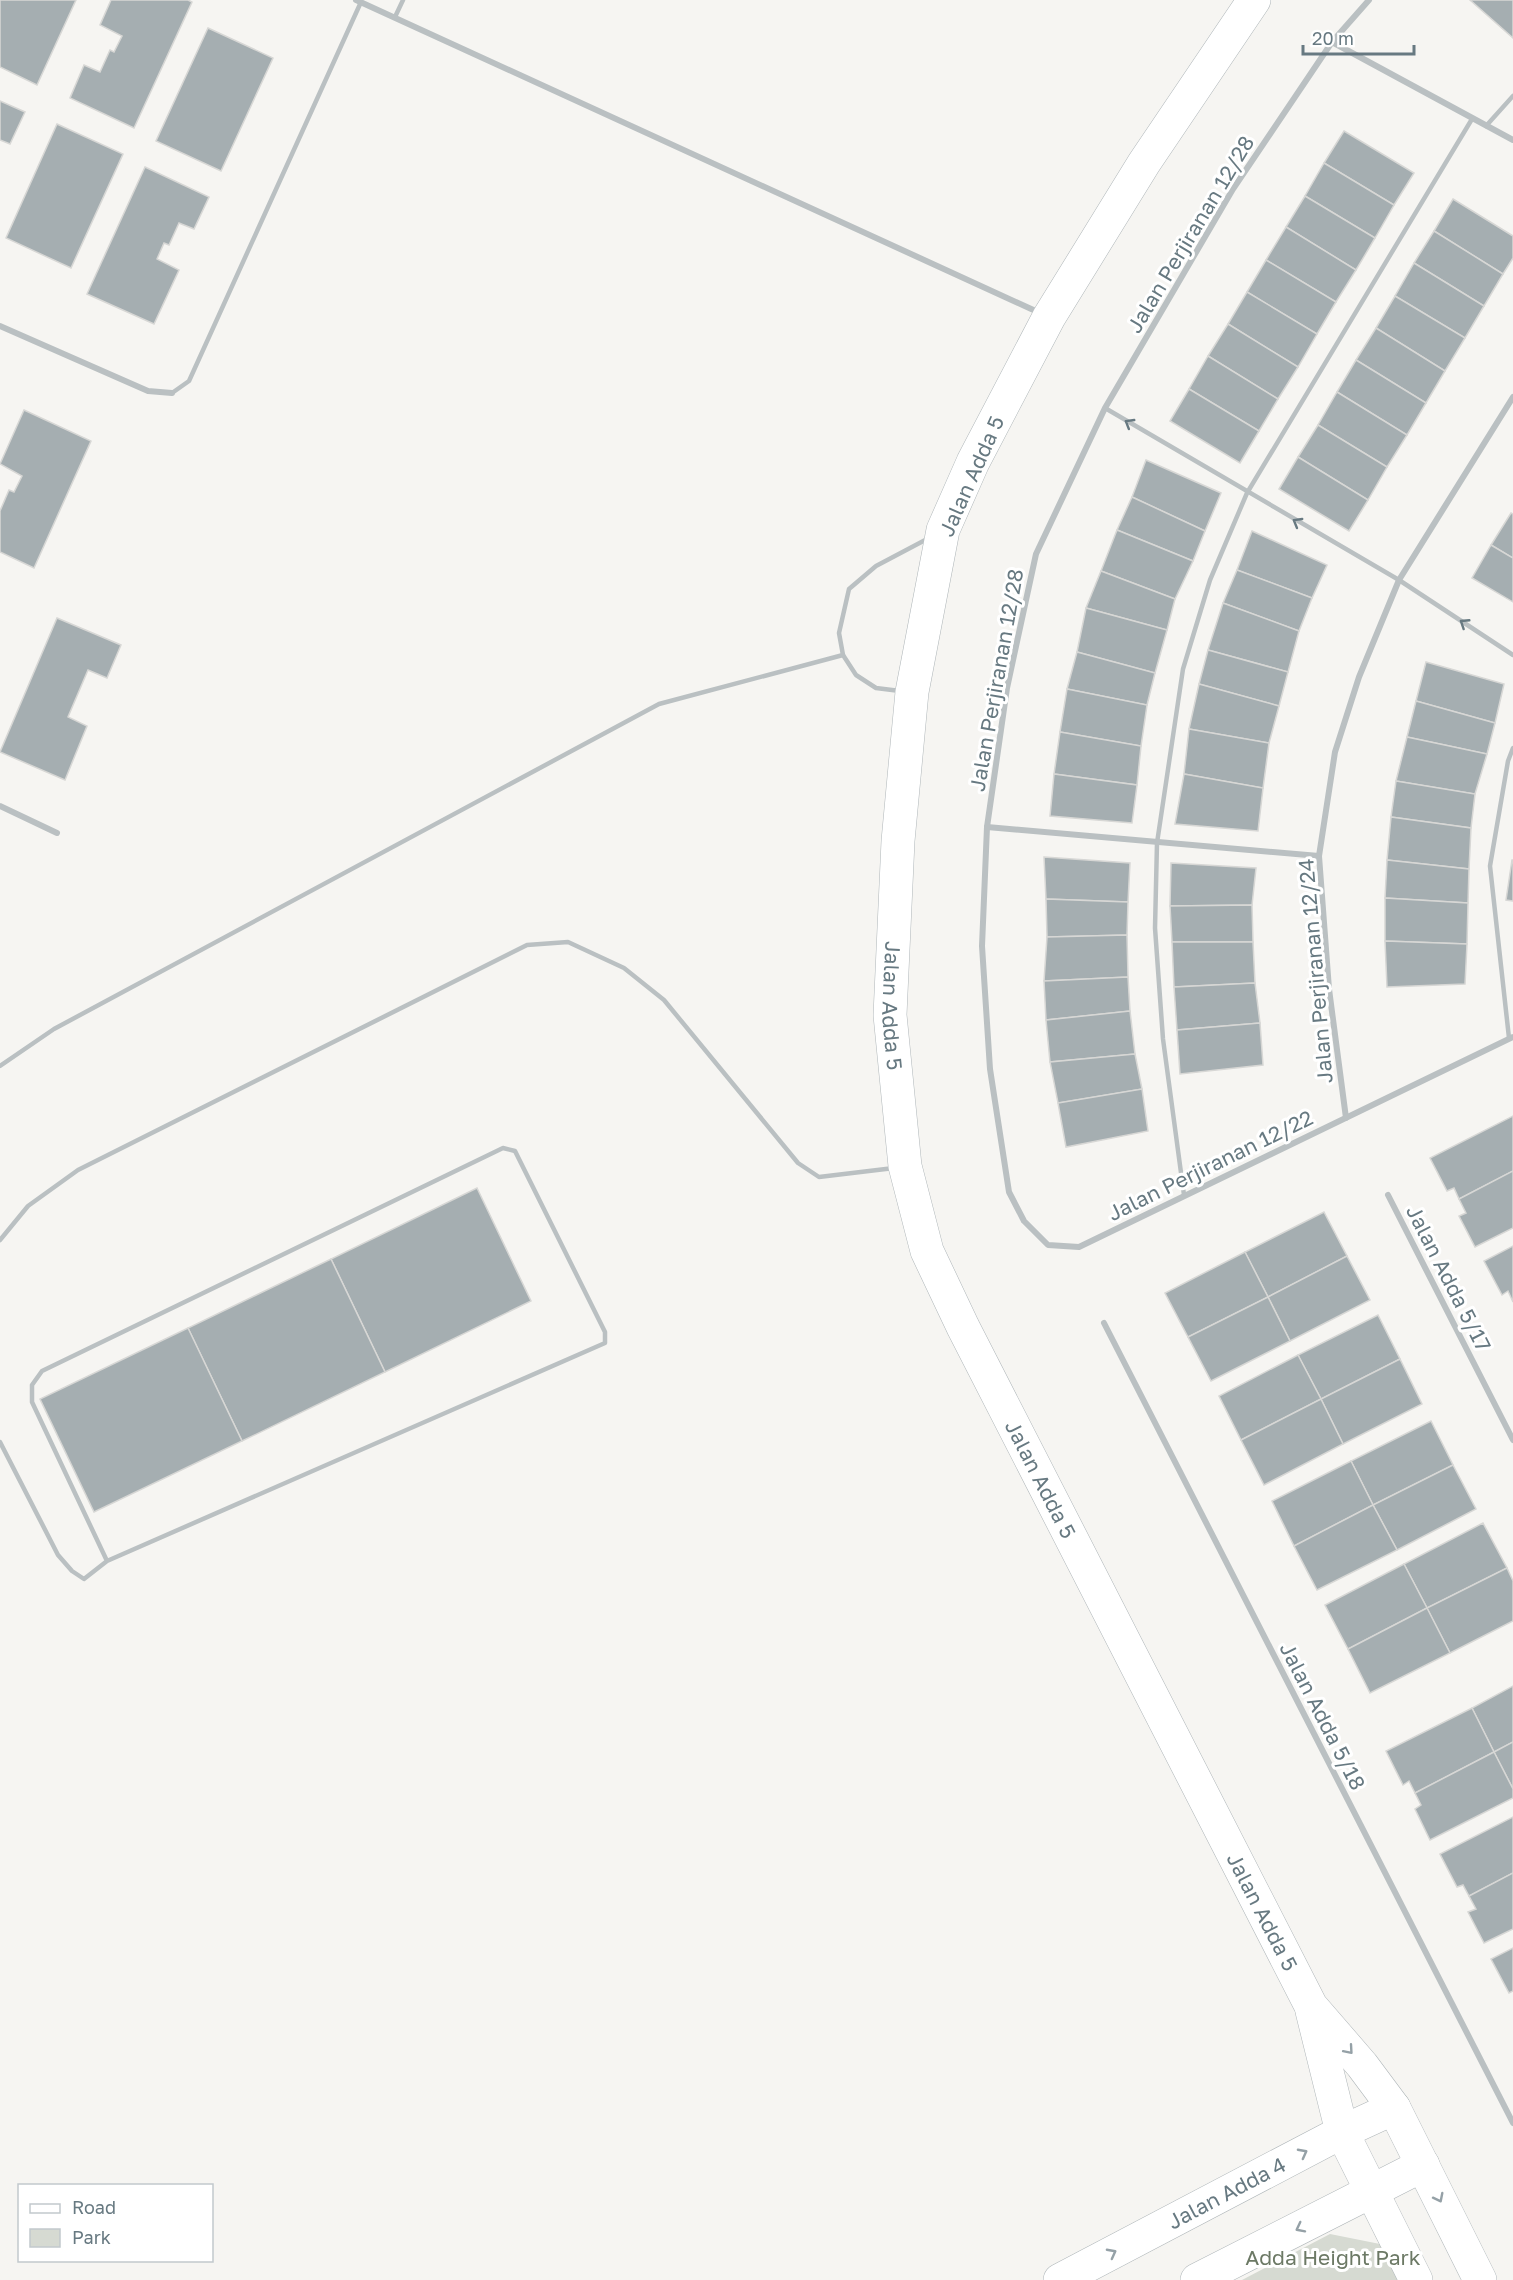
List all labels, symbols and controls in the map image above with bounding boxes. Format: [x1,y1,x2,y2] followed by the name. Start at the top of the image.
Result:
[1303,18,1414,56] scale bar
[1312,27,1354,49] text: 20 m
[1121,131,1259,337] street label: Jalan Perjiranan 12/28
[933,412,1009,540] street label: Jalan Adda 5
[1125,418,1135,430] one-way arrow
[1293,517,1303,529] one-way arrow
[964,567,1028,793] street label: Jalan Perjiranan 12/28
[1460,619,1471,630] one-way arrow
[1292,857,1338,1085] street label: Jalan Perjiranan 12/24
[877,940,908,1071] street label: Jalan Adda 5
[1103,1104,1317,1226] street label: Jalan Perjiranan 12/22
[1401,1201,1497,1355] street label: Jalan Adda 5/17
[1000,1416,1082,1543] street label: Jalan Adda 5
[1275,1638,1371,1794] street label: Jalan Adda 5/18
[1222,1848,1304,1975] street label: Jalan Adda 5
[1342,2043,1353,2054] one-way arrow
[1297,2148,1308,2160] one-way arrow
[1163,2151,1290,2234] street label: Jalan Adda 4
[18,2184,213,2262] legend
[1432,2192,1443,2202] one-way arrow
[72,2196,116,2218] text: Road
[1295,2220,1306,2232] one-way arrow
[72,2226,111,2248] text: Park
[1245,2244,1421,2270] park label: Adda Height Park
[1106,2249,1116,2260] one-way arrow

